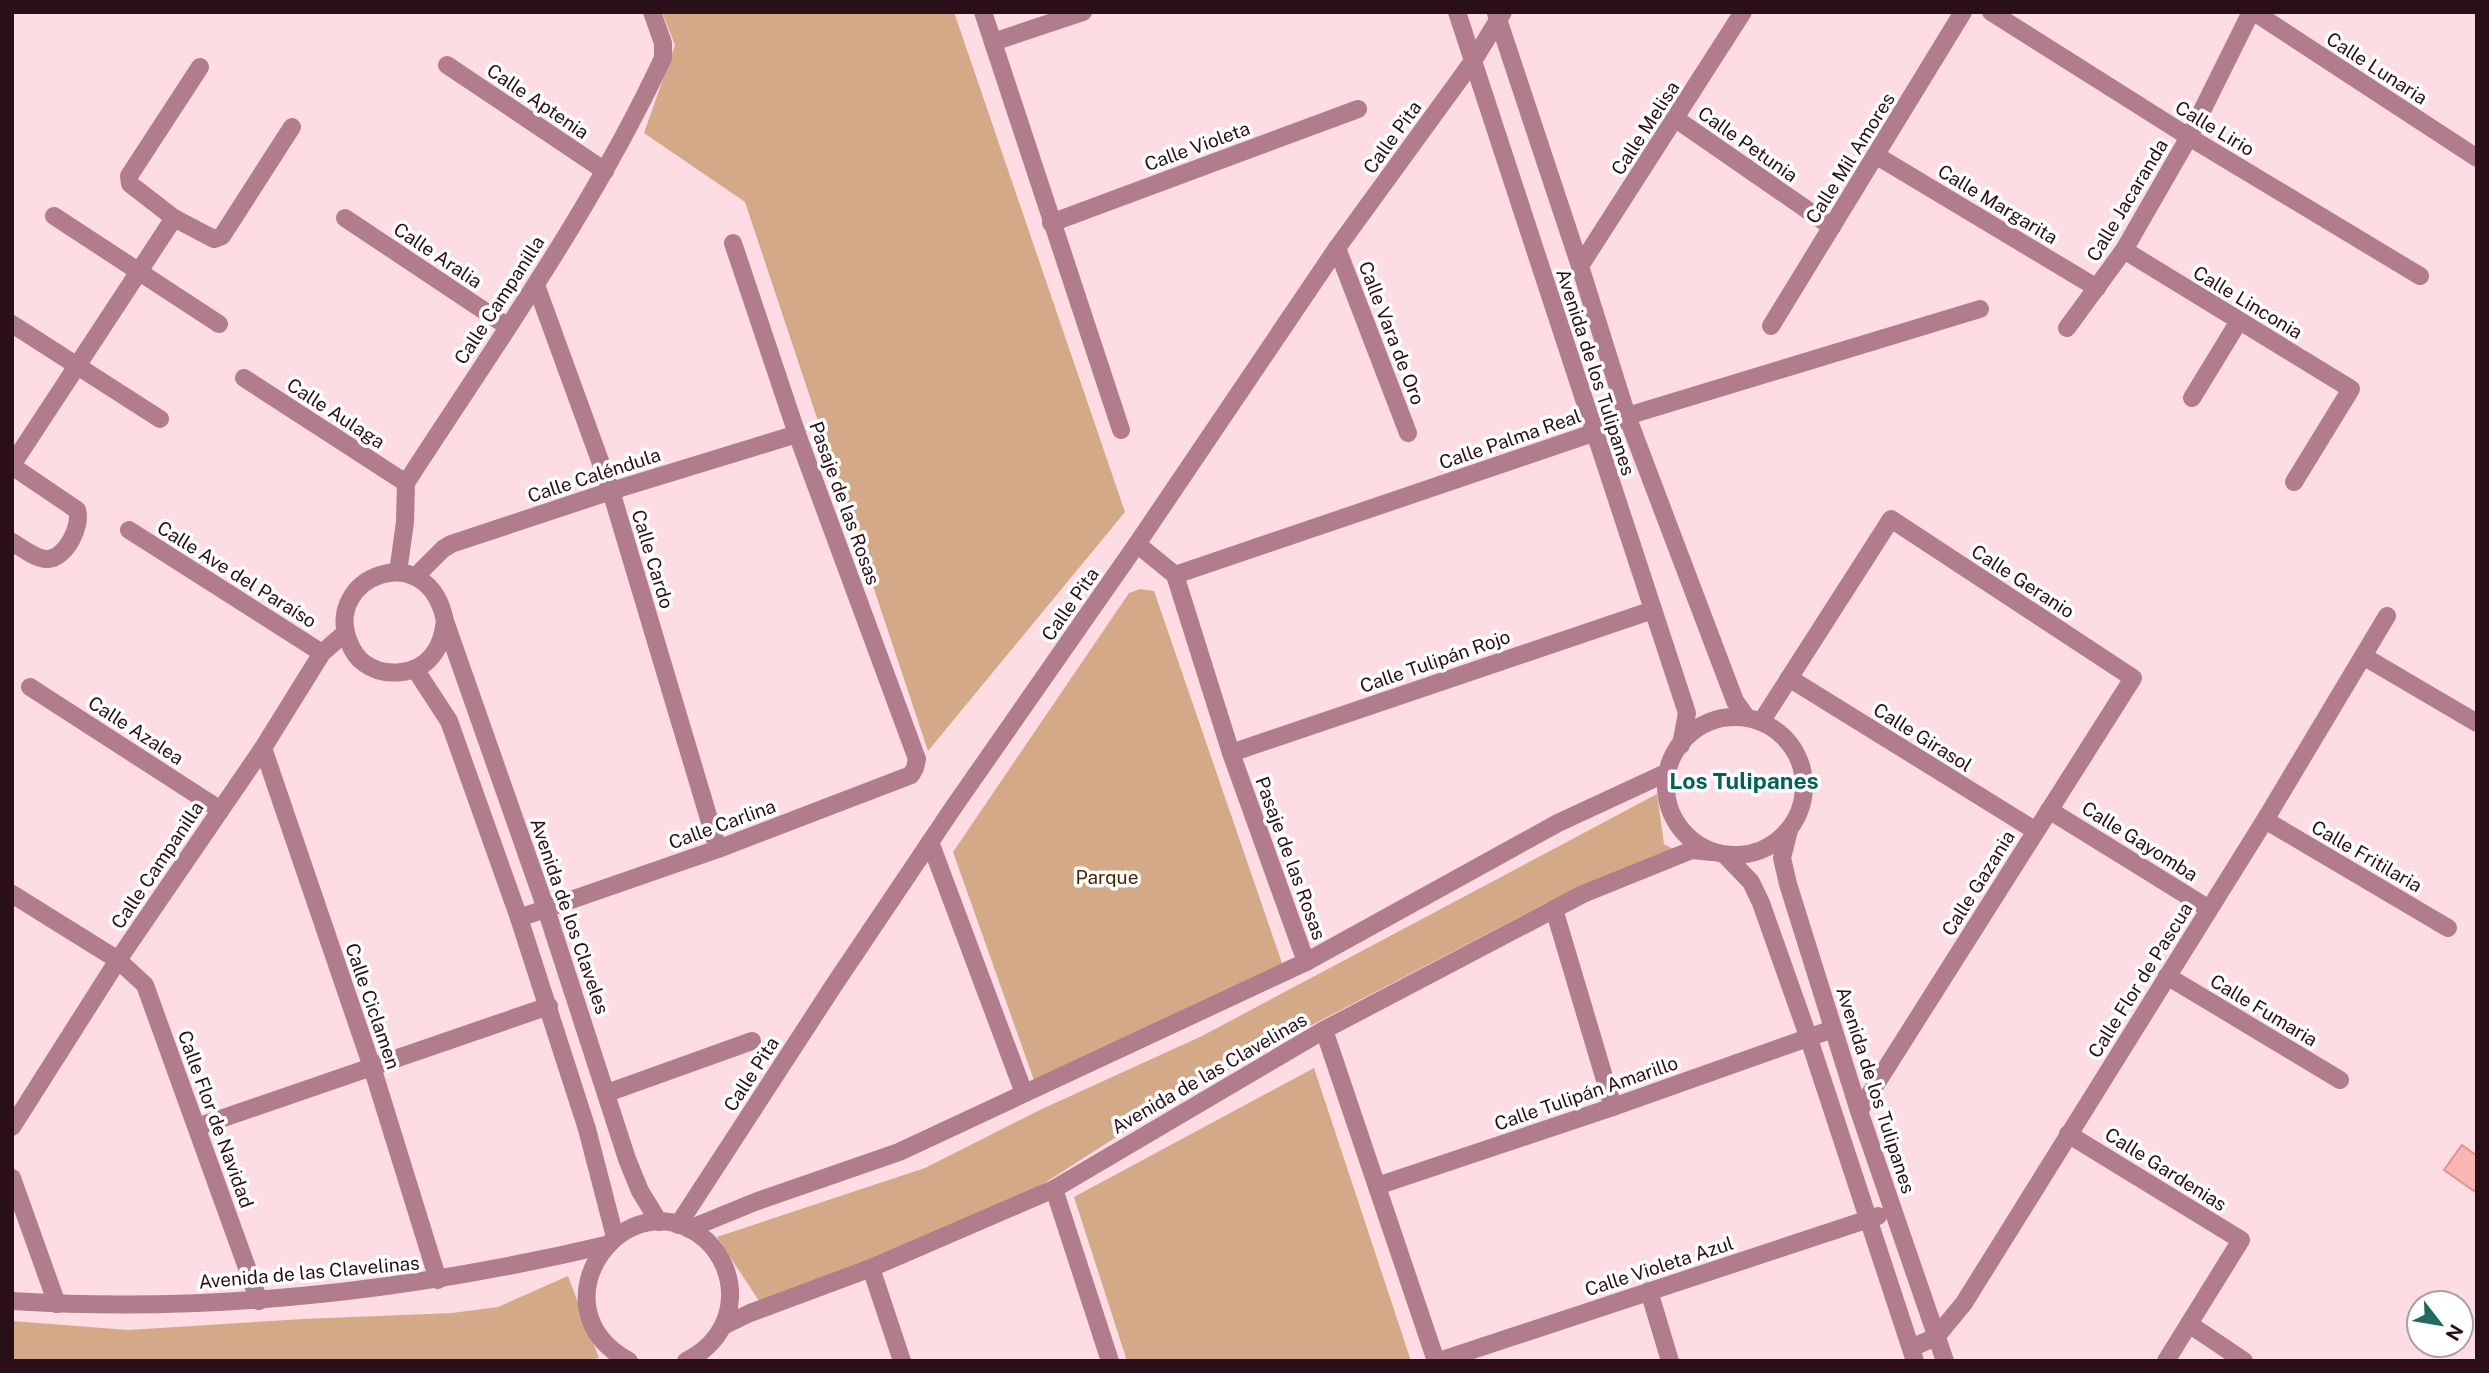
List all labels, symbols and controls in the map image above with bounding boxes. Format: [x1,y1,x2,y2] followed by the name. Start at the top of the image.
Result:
[2322,27,2432,109] street label: Calle Lunaria
[483,59,593,143] street label: Calle Aptenia
[1607,77,1683,179] street label: Calle Melisa
[1801,89,1899,227] street label: Calle Mil Amores
[2172,96,2258,160] street label: Calle Lirio
[1358,97,1426,177] street label: Calle Pita
[1694,102,1802,186] street label: Calle Petunia
[1141,117,1253,175] street label: Calle Violeta
[2082,135,2172,265] street label: Calle Jacaranda
[1934,160,2062,248] street label: Calle Margarita
[390,218,486,292] street label: Calle Aralia
[449,232,549,368] street label: Calle Campanilla
[1355,258,1429,408] street label: Calle Vara de Oro
[2189,261,2307,343] street label: Calle Linconia
[1552,266,1640,478] street label: Avenida de los Tulipanes
[283,373,389,453] street label: Calle Aulaga
[1436,404,1584,474] street label: Calle Palma Real
[805,418,885,588] street label: Pasaje de las Rosas
[525,443,663,507] street label: Calle Caléndula
[628,507,678,611] street label: Calle Cardo
[153,516,321,632] street label: Calle Ave del Paraíso
[1967,540,2079,622] street label: Calle Geranio
[1037,563,1103,645] street label: Calle Pita
[1357,625,1513,697] street label: Calle Tulipán Rojo
[84,691,188,769] street label: Calle Azalea
[1870,698,1976,776] street label: Calle Girasol
[1669,767,1819,794] district label: Los Tulipanes
[1251,773,1331,943] street label: Pasaje de las Rosas
[665,794,779,854] street label: Calle Carlina
[106,797,208,933] street label: Calle Campanilla
[2078,797,2202,885] street label: Calle Gayomba
[526,815,614,1017] street label: Avenida de los Claveles
[2308,815,2426,897] street label: Calle Fritilaria
[1937,826,2019,940] street label: Calle Gazania
[1076,866,1138,888] park label: Parque
[2083,898,2197,1062] street label: Calle Flor de Pascua
[341,940,405,1072] street label: Calle Ciclamen
[2206,969,2322,1051] street label: Calle Fumaria
[1832,984,1920,1196] street label: Avenida de los Tulipanes
[1107,1008,1311,1138] street label: Avenida de las Clavelinas
[174,1027,258,1211] street label: Calle Flor de Navidad
[719,1033,783,1115] street label: Calle Pita
[1491,1051,1681,1135] street label: Calle Tulipán Amarillo
[2101,1123,2231,1215] street label: Calle Gardenias
[1582,1232,1736,1300] street label: Calle Violeta Azul
[198,1251,420,1293] street label: Avenida de las Clavelinas
[2405,1289,2475,1359] north arrow
[2441,1321,2468,1345] text: N

